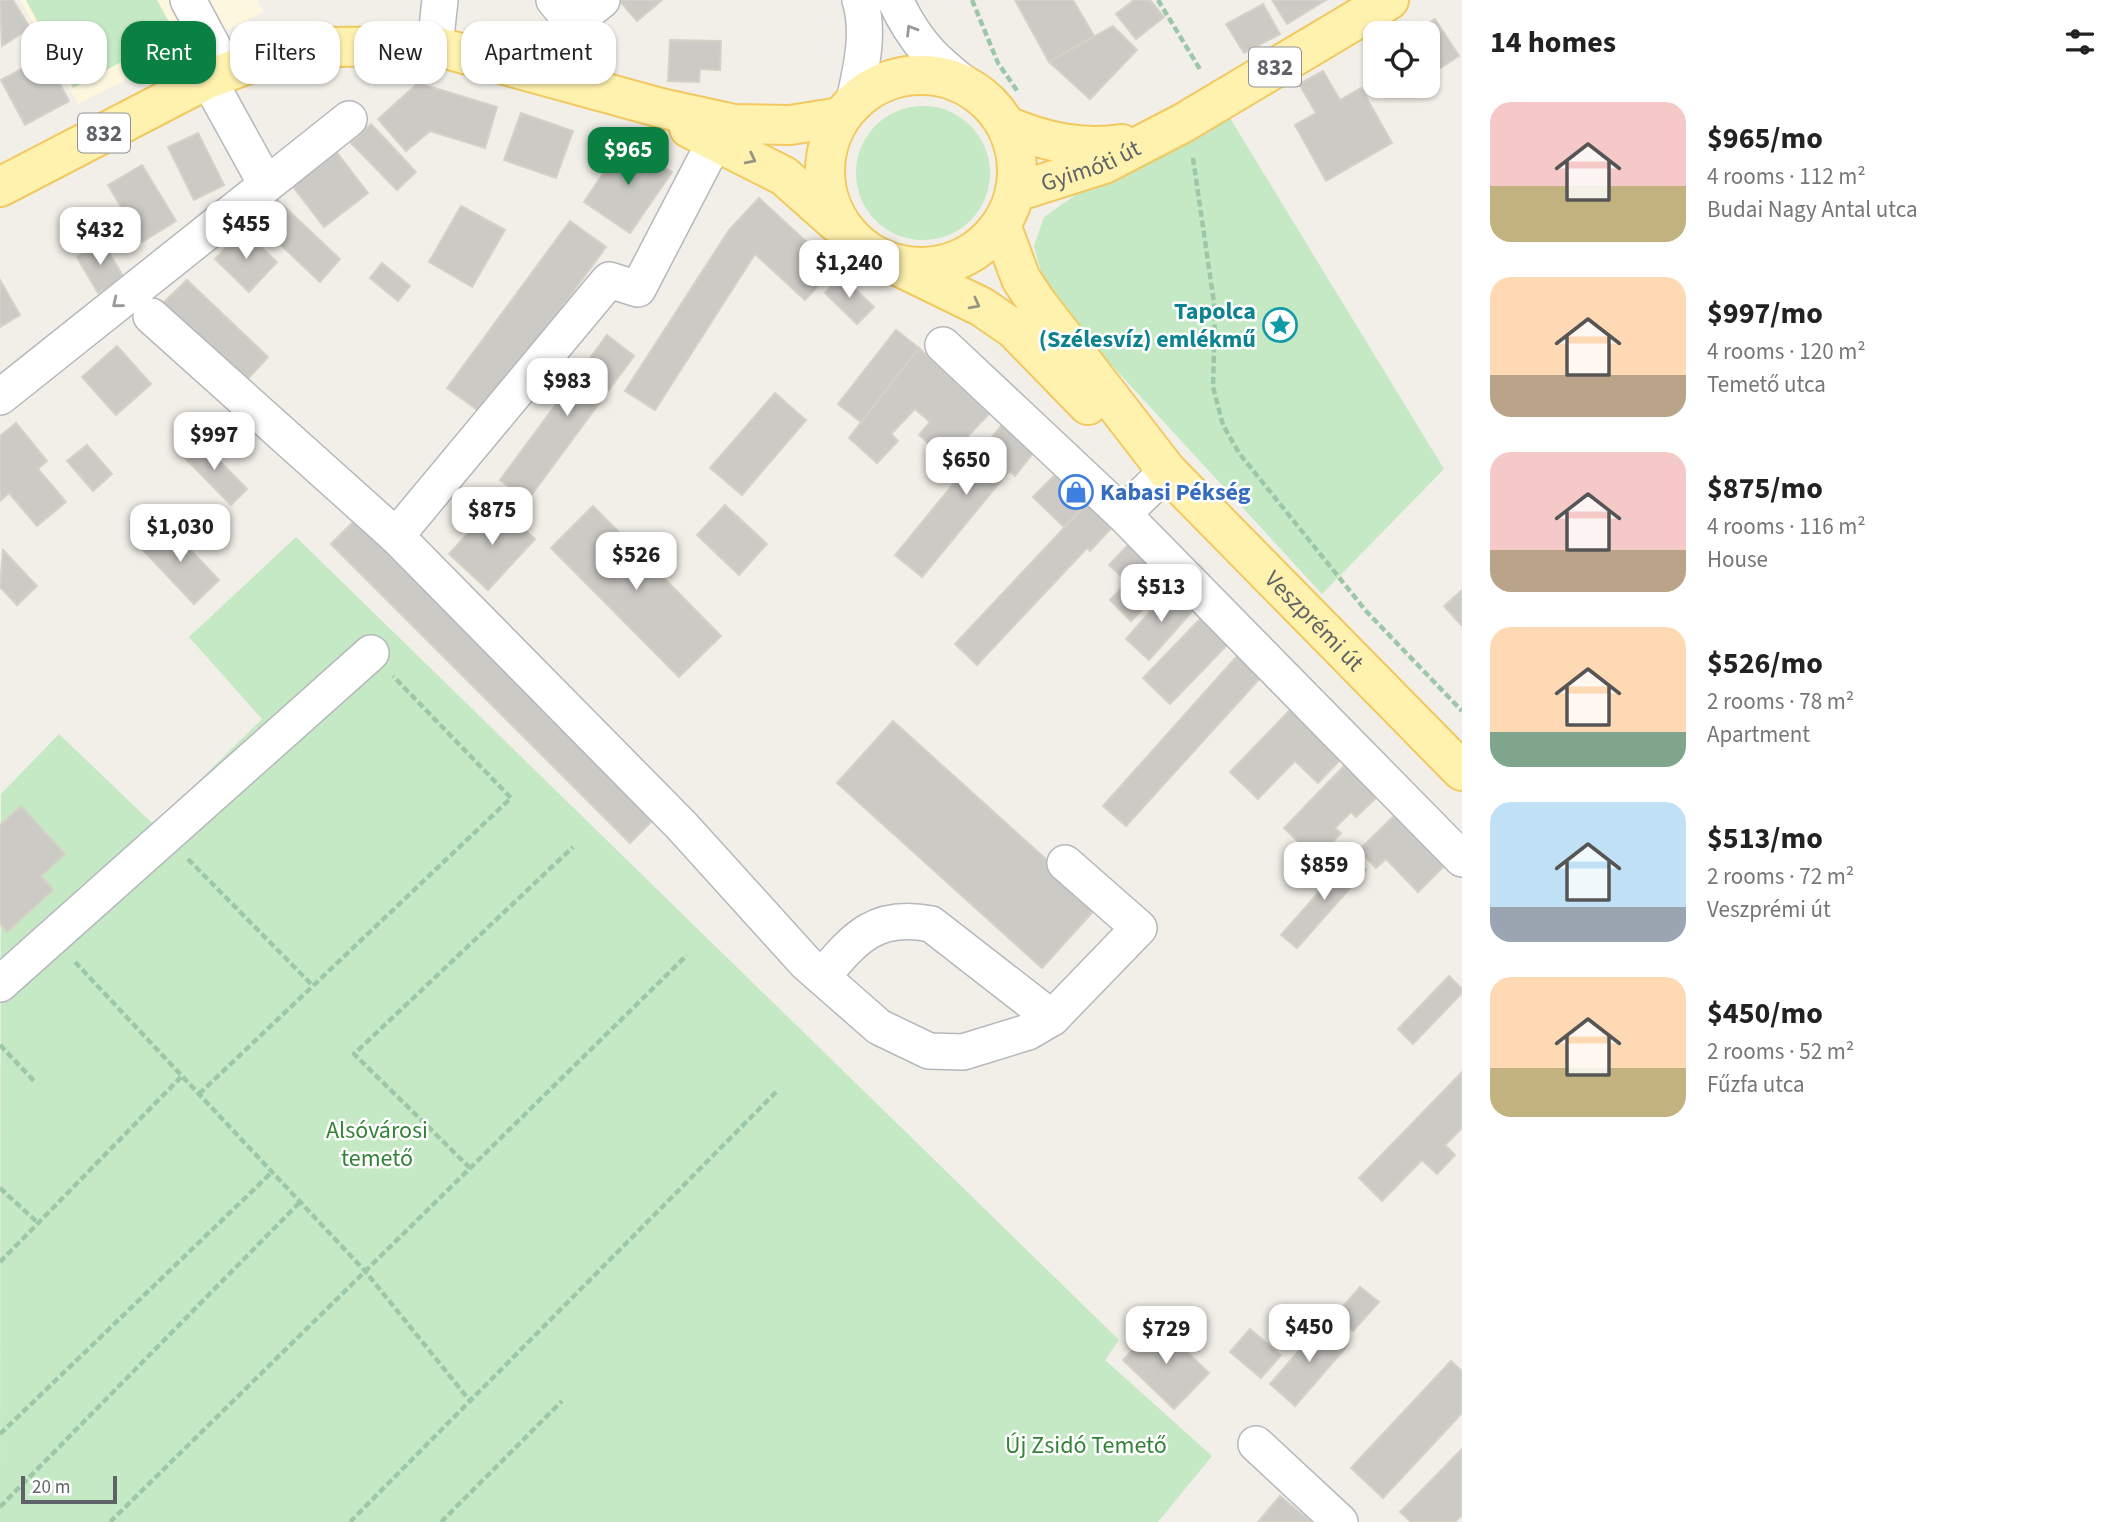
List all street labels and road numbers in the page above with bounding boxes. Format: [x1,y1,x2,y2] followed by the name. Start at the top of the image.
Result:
[1249,48,1301,86] road number: 832
[78,114,130,152] road number: 832
[1036,131,1147,201] street label: Gyimóti út
[1256,563,1372,680] street label: Veszprémi út

